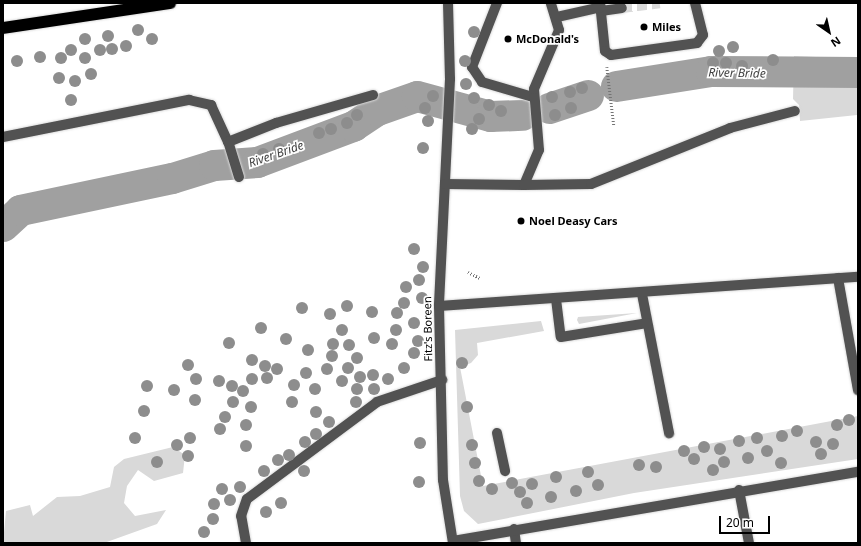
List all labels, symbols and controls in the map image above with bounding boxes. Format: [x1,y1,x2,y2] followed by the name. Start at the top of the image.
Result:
[809,12,849,52] north arrow
[652,20,681,34] place label: Miles
[639,22,649,32] marker: Miles
[516,32,579,46] place label: McDonald's
[503,34,513,44] marker: McDonald's
[828,34,844,51] text: N
[708,65,766,81] water label: River Bride
[246,138,306,170] water label: River Bride
[529,214,617,228] place label: Noel Deasy Cars
[516,216,526,226] marker: Noel Deasy Cars
[421,296,435,362] street label: Fitz's Boreen
[721,508,772,534] scale bar
[726,514,754,531] text: 20 m

